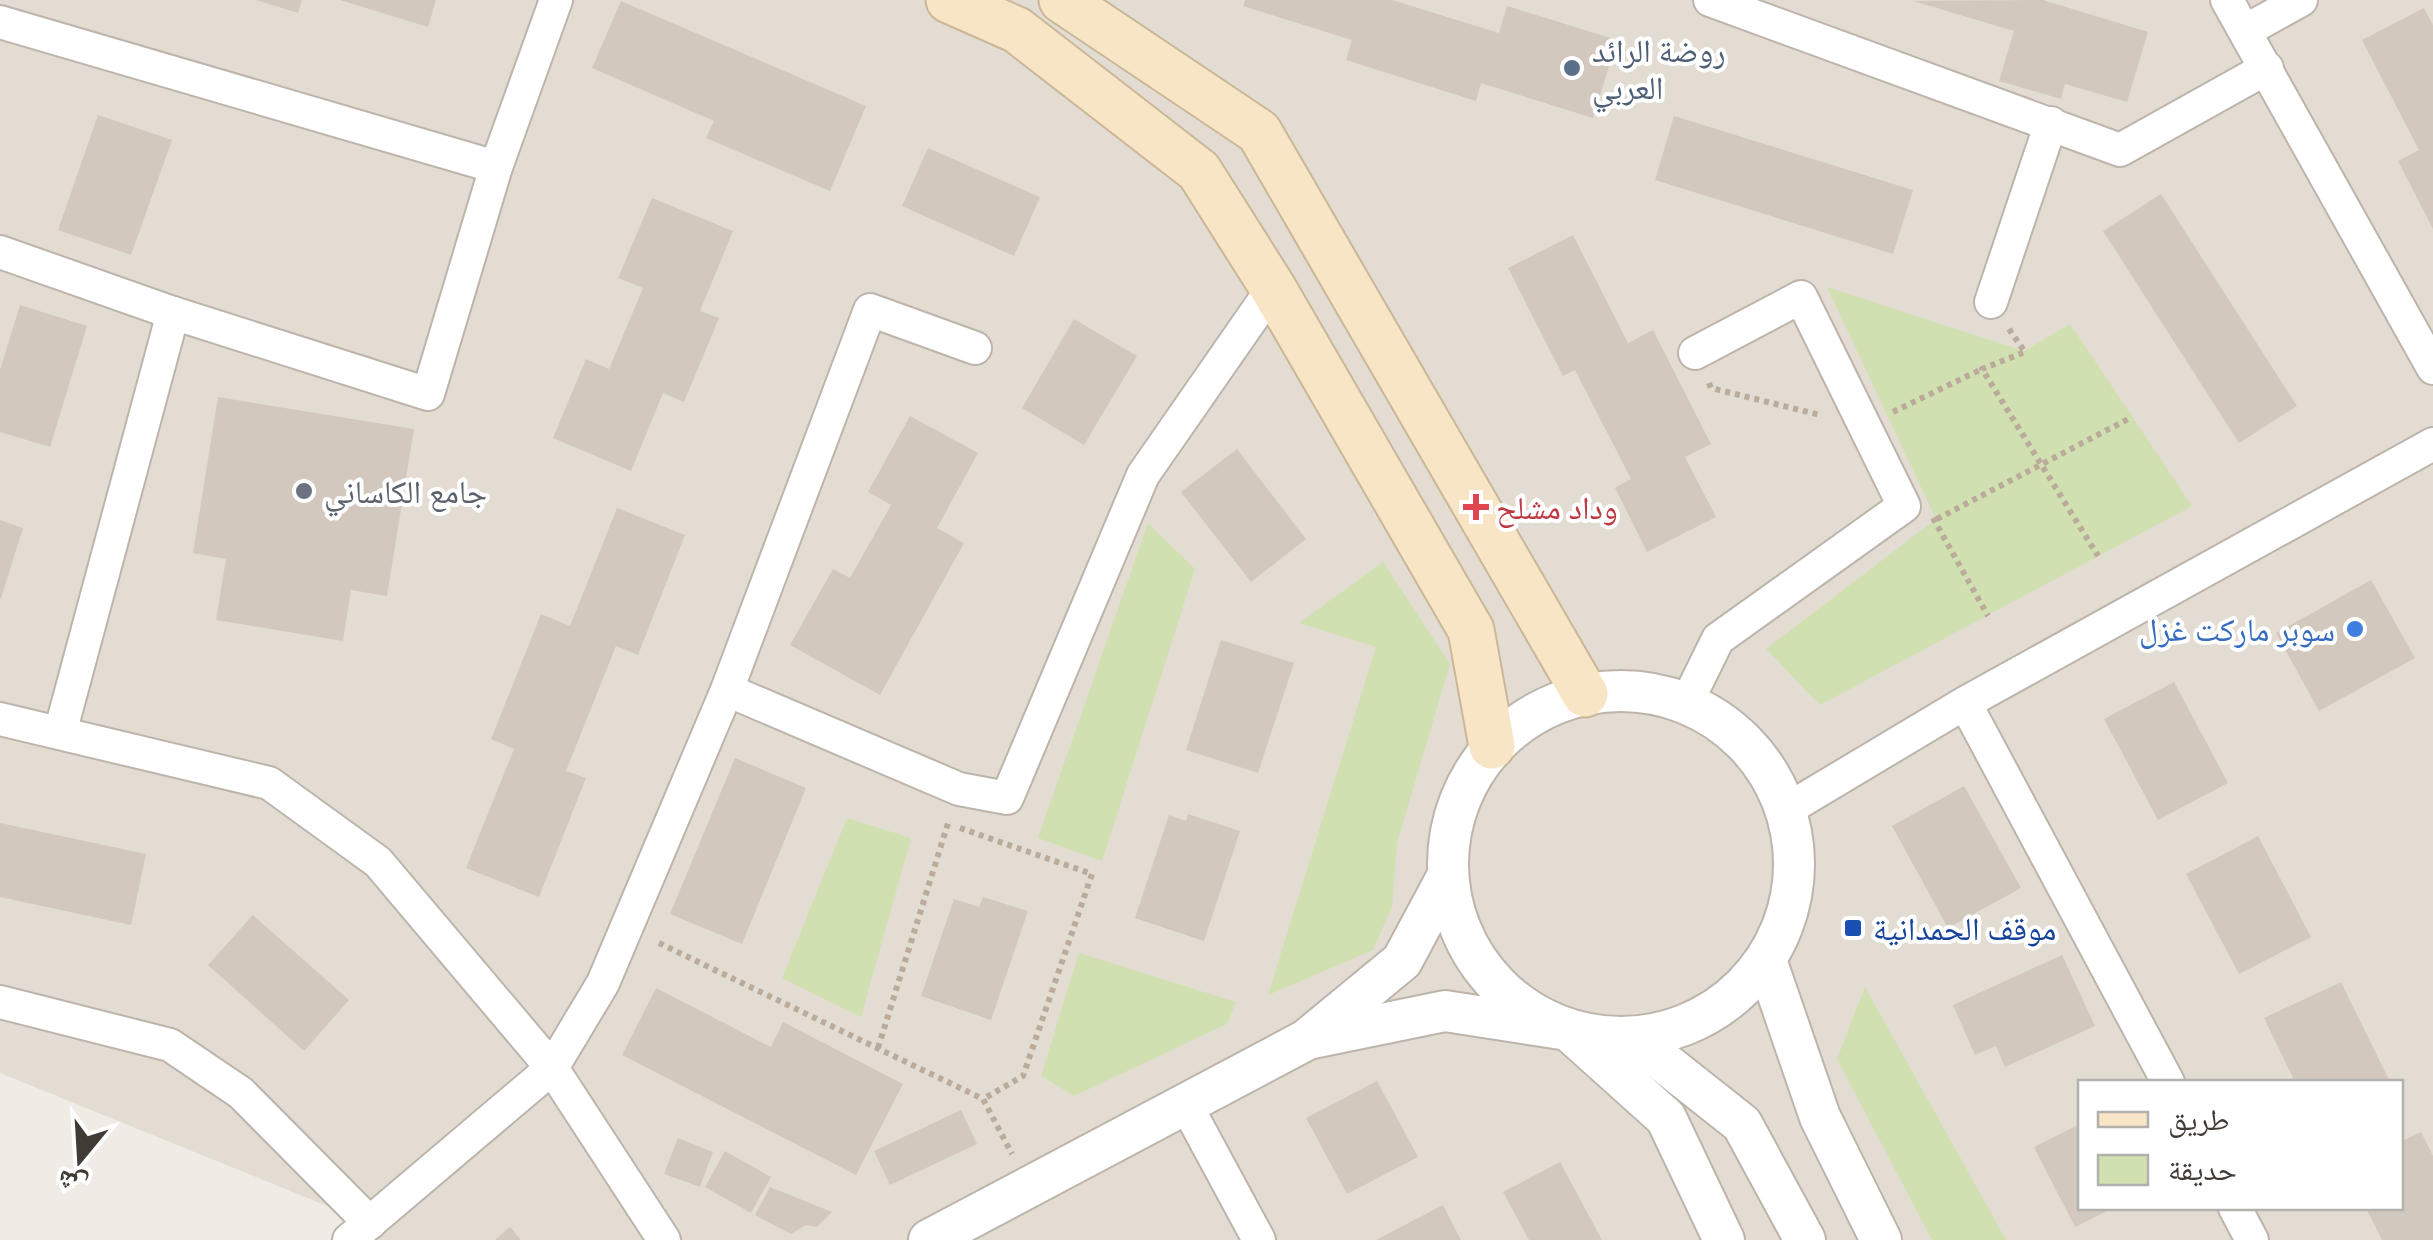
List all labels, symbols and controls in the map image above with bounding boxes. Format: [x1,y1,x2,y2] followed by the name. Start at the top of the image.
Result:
[1592,32,1726,113] place label: روضة الرائد العربي
[1561,57,1583,79] marker: روضة الرائد العربي
[324,473,487,517] place label: جامع الكاساني
[293,480,315,502] marker: جامع الكاساني
[1496,489,1618,528] place label: وداد مشلح
[1465,496,1487,518] marker: وداد مشلح
[2139,611,2335,649] place label: سوبر ماركت غزل
[2344,618,2366,640] marker: سوبر ماركت غزل
[1873,910,2056,947] place label: موقف الحمدانية
[1842,917,1864,939] marker: موقف الحمدانية
[2078,1080,2403,1210] legend
[2168,1101,2229,1138] text: طريق
[30,1110,130,1210] north arrow
[2168,1151,2237,1187] text: حديقة
[53,1163,92,1205] text: ش

